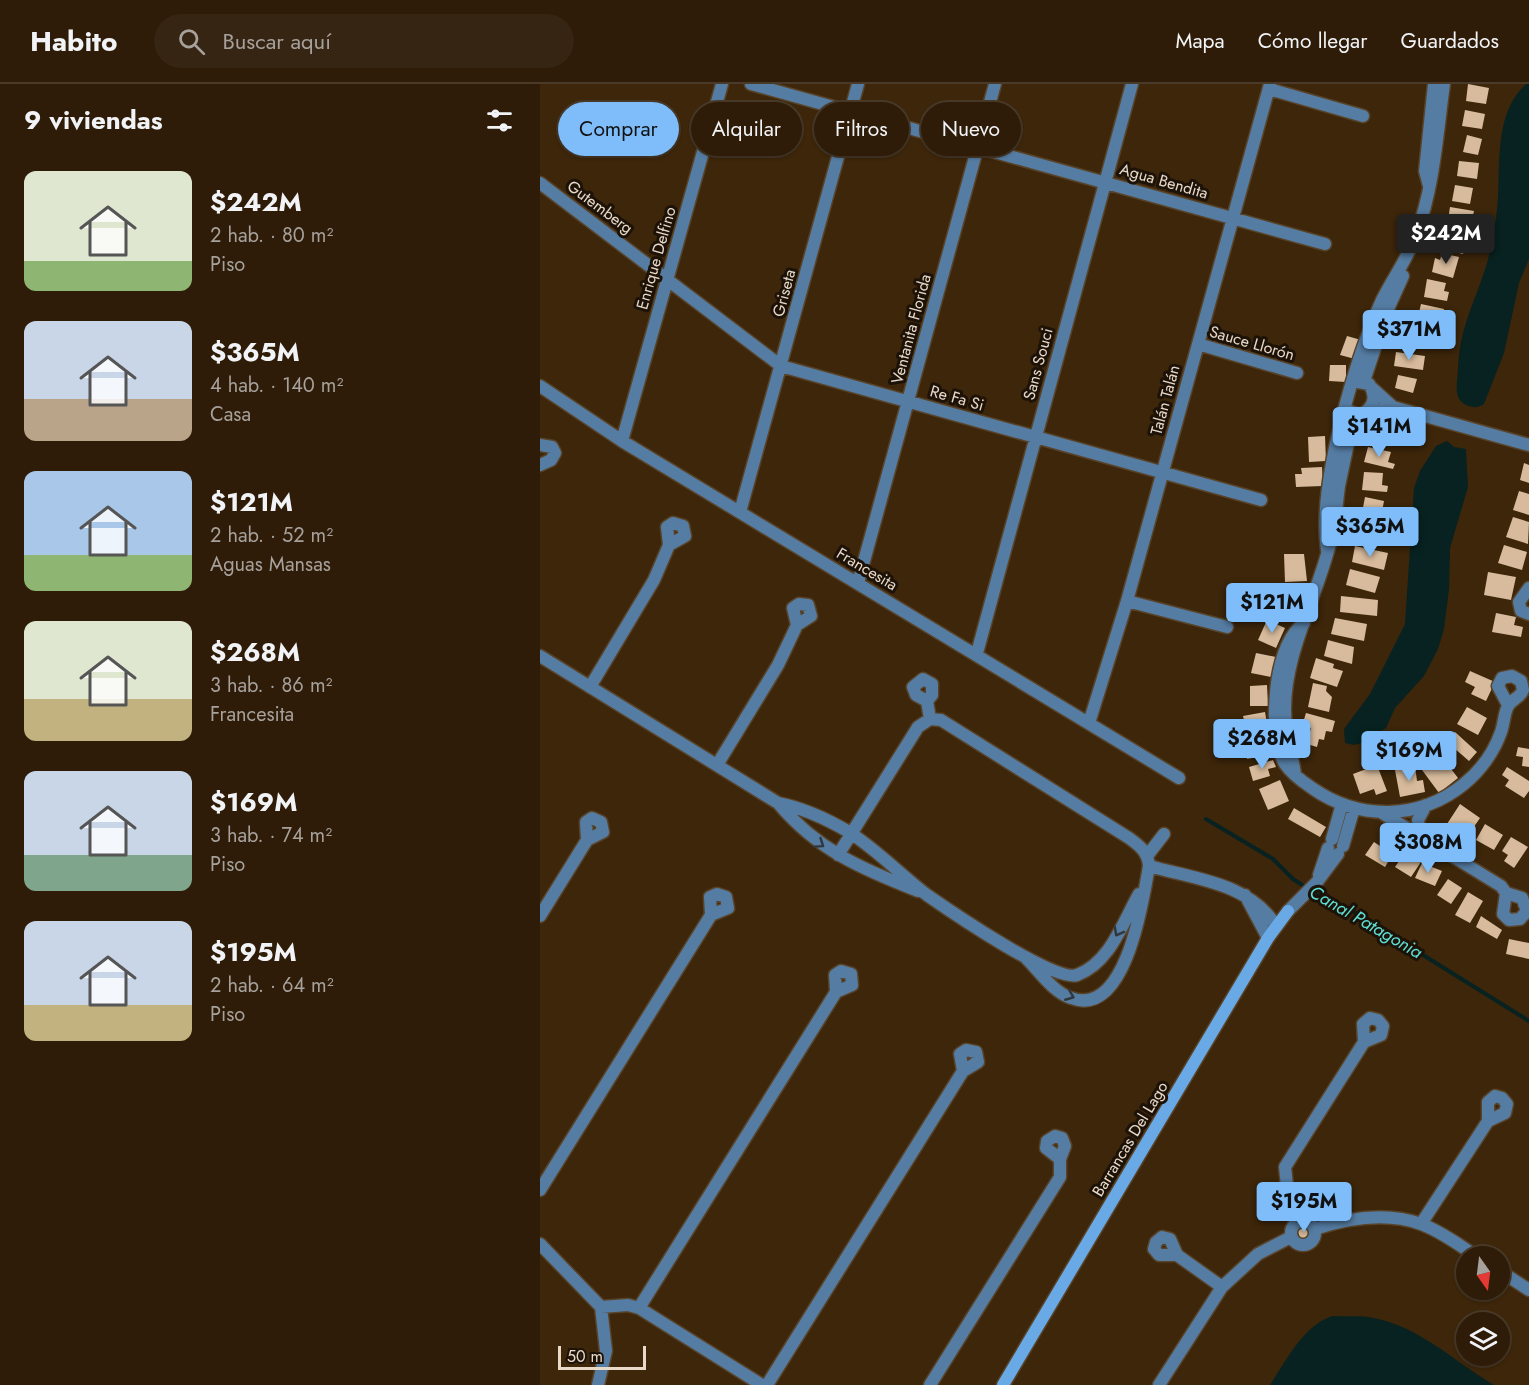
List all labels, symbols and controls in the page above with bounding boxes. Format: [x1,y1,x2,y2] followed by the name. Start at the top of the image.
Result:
[154,14,574,68] search box
[30,21,118,62] text: Habito
[175,25,208,58] icon: search
[223,25,331,57] text: Buscar aquí
[1175,26,1225,56] text: Mapa
[1258,26,1367,56] text: Cómo llegar
[1400,26,1499,56] text: Guardados
[24,101,163,139] text: 9 viviendas
[558,102,679,156] chip: Comprar
[691,102,802,156] chip: Alquilar
[814,102,909,156] chip: Filtros
[921,102,1021,156] chip: Nuevo
[483,104,516,137] icon: filters
[1117,157,1211,205] street label: Agua Bendita
[562,175,638,239] street label: Gutemberg
[210,183,302,221] text: $242M
[72,195,144,267] icon: home
[630,204,682,312] street label: Enrique Delfino
[1404,214,1488,265] pin: $242M
[1411,219,1481,248] text: $242M
[210,221,333,250] text: 2 hab. · 80 m²
[210,250,245,279] text: Piso
[767,267,801,319] street label: Griseta
[885,271,937,387] street label: Ventanita Florida
[1367,310,1451,361] pin: $371M
[1377,315,1441,344] text: $371M
[1207,320,1297,366] street label: Sauce Llorón
[1017,325,1059,403] street label: Sans Souci
[210,333,300,371] text: $365M
[72,345,144,417] icon: home
[1145,362,1185,438] street label: Talán Talán
[210,371,343,400] text: 4 hab. · 140 m²
[927,379,987,417] street label: Re Fa Si
[210,400,251,429] text: Casa
[1337,407,1421,458] pin: $141M
[1347,412,1411,441] text: $141M
[210,483,293,521] text: $121M
[72,495,144,567] icon: home
[1328,507,1412,558] pin: $365M
[1336,512,1404,541] text: $365M
[210,521,333,550] text: 2 hab. · 52 m²
[832,542,902,596] street label: Francesita
[210,550,331,579] text: Aguas Mansas
[1230,583,1314,634] pin: $121M
[1240,588,1304,617] text: $121M
[210,633,300,671] text: $268M
[72,645,144,717] icon: home
[210,671,332,700] text: 3 hab. · 86 m²
[210,700,294,729] text: Francesita
[1220,719,1304,770] pin: $268M
[1227,724,1297,753] text: $268M
[1367,731,1451,782] pin: $169M
[1375,736,1443,765] text: $169M
[210,783,297,821] text: $169M
[72,795,144,867] icon: home
[210,821,332,850] text: 3 hab. · 74 m²
[1386,823,1470,874] pin: $308M
[1394,828,1462,857] text: $308M
[813,837,824,848] one-way arrow
[210,850,245,879] text: Piso
[1305,879,1427,965] water label: Canal Patagonia
[1114,926,1125,936] one-way arrow
[210,933,297,971] text: $195M
[72,945,144,1017] icon: home
[210,971,334,1000] text: 2 hab. · 64 m²
[1063,989,1074,1001] one-way arrow
[210,1000,245,1029] text: Piso
[1087,1077,1174,1201] street label: Barrancas Del Lago
[1262,1182,1346,1233] pin: $195M
[1271,1187,1337,1216] text: $195M
[1456,1246,1510,1300] north arrow
[1456,1246,1510,1366] map controls
[1456,1312,1510,1366] button: layers
[558,1343,646,1370] scale bar
[567,1345,603,1368] text: 50 m

